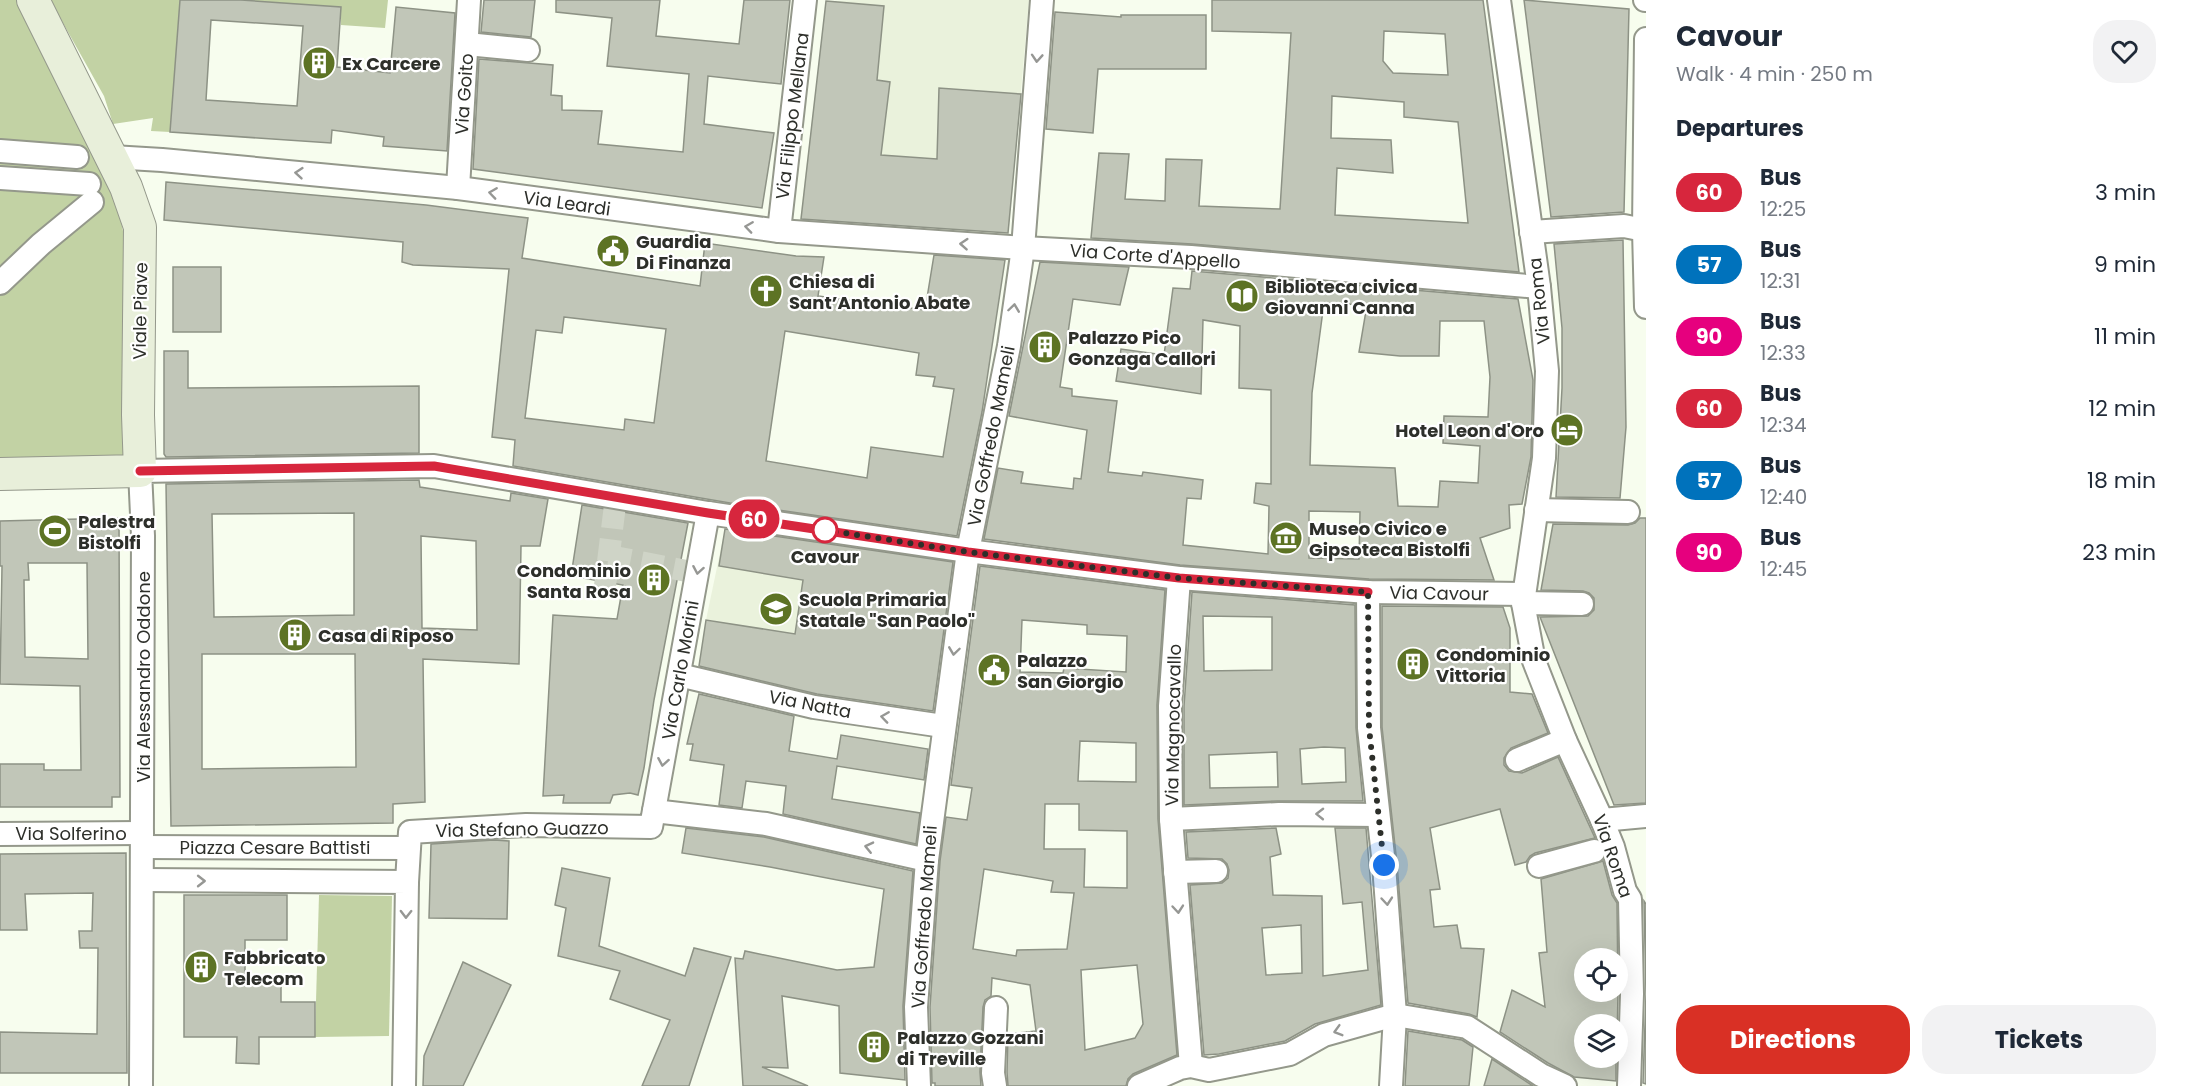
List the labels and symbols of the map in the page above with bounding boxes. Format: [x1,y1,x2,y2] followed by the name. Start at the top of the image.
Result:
[769,31,815,201] street label: Via Filippo Mellana
[301,45,337,81] building icon: Ex Carcere
[342,51,441,76] place label: Ex Carcere
[449,52,479,136] street label: Via Goito
[1031,54,1044,63] one-way arrow
[295,167,304,180] one-way arrow
[522,184,612,222] street label: Via Leardi
[489,187,498,199] one-way arrow
[744,222,754,234] one-way arrow
[636,229,731,275] place label: Guardia Di Finanza
[595,233,631,269] public building icon: Guardia Di Finanza
[960,238,969,251] one-way arrow
[1069,238,1241,274] street label: Via Corte d'Appello
[1522,257,1556,345] street label: Via Roma
[127,262,153,360] street label: Viale Piave
[789,269,970,315] place label: Chiesa di Sant’Antonio Abate
[748,273,784,309] church icon: Chiesa di Sant’Antonio Abate
[1265,274,1418,320] place label: Biblioteca civica Giovanni Canna
[1224,278,1260,314] library icon: Biblioteca civica Giovanni Canna
[1008,304,1020,313] one-way arrow
[1068,325,1216,371] place label: Palazzo Pico Gonzaga Callori
[1027,329,1063,365] building icon: Palazzo Pico Gonzaga Callori
[961,344,1021,528] street label: Via Goffredo Mameli
[1549,412,1585,448] hotel icon: Hotel Leon d'Oro
[1395,418,1544,443] place label: Hotel Leon d'Oro
[727,500,781,538] line badge: 60
[78,509,155,555] place label: Palestra Bistolfi
[37,513,73,549] sports icon: Palestra Bistolfi
[1309,516,1470,562] place label: Museo Civico e Gipsoteca Bistolfi
[812,517,838,543] marker: Cavour
[1268,520,1304,556] museum icon: Museo Civico e Gipsoteca Bistolfi
[791,544,860,569] place label: Cavour
[517,558,631,604] place label: Condominio Santa Rosa
[636,562,672,598] building icon: Condominio Santa Rosa
[692,565,705,575] one-way arrow
[131,571,156,783] street label: Via Alessandro Oddone
[1389,580,1489,606] street label: Via Cavour
[799,587,975,633] place label: Scuola Primaria Statale "San Paolo"
[758,591,794,627] school or university icon: Scuola Primaria Statale "San Paolo"
[655,598,705,742] street label: Via Carlo Morini
[277,617,313,653] building icon: Casa di Riposo
[318,623,454,648] place label: Casa di Riposo
[1436,642,1550,688] place label: Condominio Vittoria
[1159,644,1187,806] street label: Via Magnocavallo
[948,646,960,656] one-way arrow
[1395,646,1431,682] building icon: Condominio Vittoria
[1017,648,1123,694] place label: Palazzo San Giorgio
[976,652,1012,688] public building icon: Palazzo San Giorgio
[767,684,853,724] street label: Via Natta
[881,712,890,724] one-way arrow
[657,757,670,767] one-way arrow
[1315,808,1324,820] one-way arrow
[1587,811,1639,901] street label: Via Roma
[435,815,609,843] street label: Via Stefano Guazzo
[15,821,127,846] street label: Via Solferino
[905,825,943,1009] street label: Via Goffredo Mameli
[180,835,370,860] street label: Piazza Cesare Battisti
[865,841,875,854] one-way arrow
[1369,850,1399,880] your location
[197,875,206,887] one-way arrow
[1380,897,1393,906] one-way arrow
[1171,904,1184,913] one-way arrow
[400,909,413,918] one-way arrow
[224,945,325,991] place label: Fabbricato Telecom
[183,949,219,985] building icon: Fabbricato Telecom
[1333,1024,1344,1036] one-way arrow
[897,1025,1044,1071] place label: Palazzo Gozzani di Treville
[856,1029,892,1065] building icon: Palazzo Gozzani di Treville

